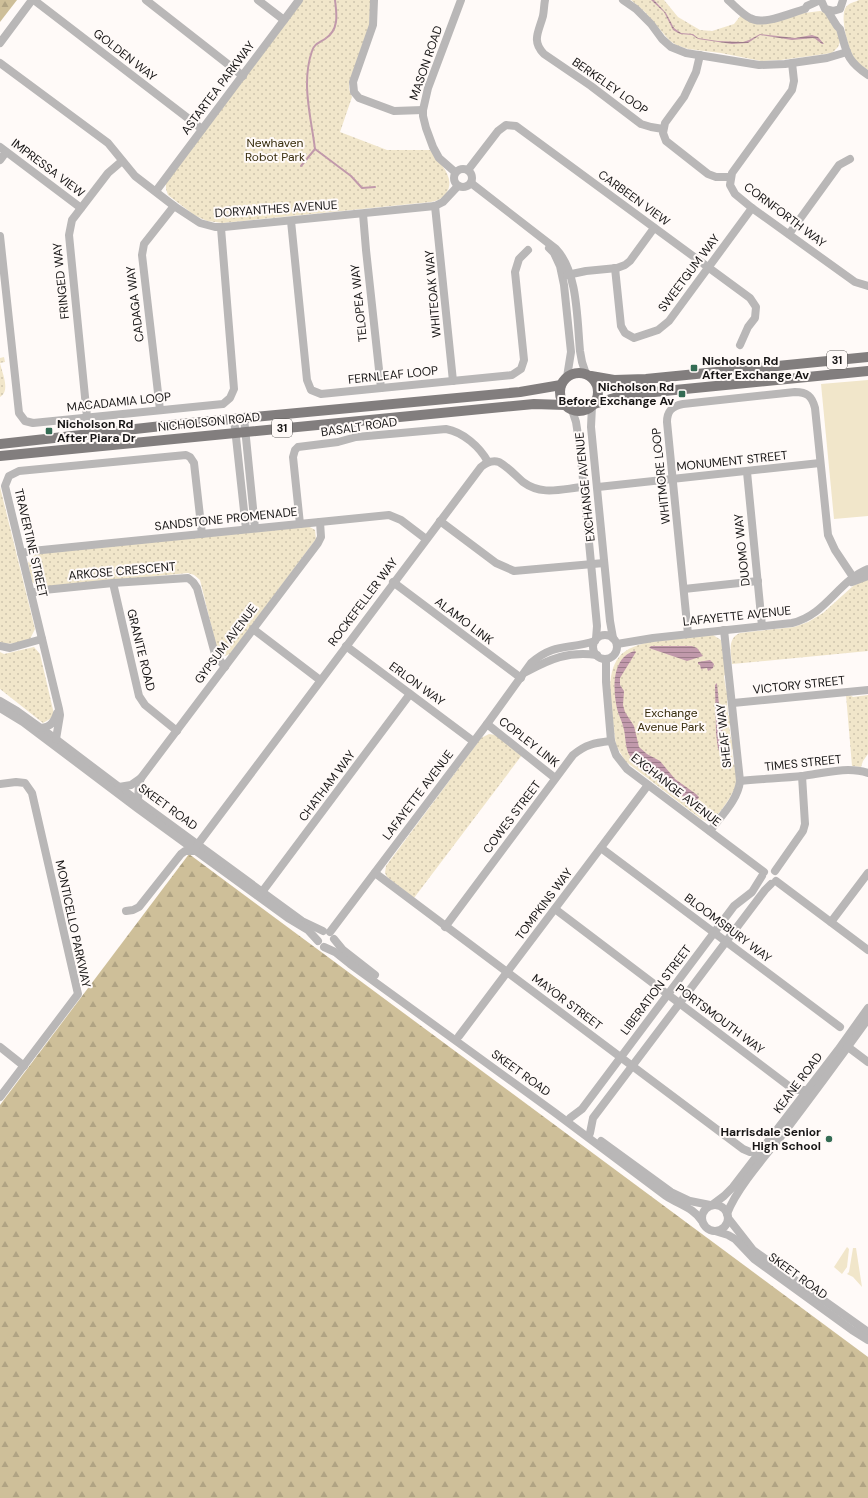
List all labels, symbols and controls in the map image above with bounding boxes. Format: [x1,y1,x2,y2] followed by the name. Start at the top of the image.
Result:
[406,24,446,102] street label: MASON ROAD
[90,25,160,85] street label: GOLDEN WAY
[178,38,258,138] street label: ASTARTEA PARKWAY
[569,54,651,118] street label: BERKELEY LOOP
[8,135,88,201] street label: IMPRESSA VIEW
[245,135,305,165] park label: Newhaven Robot Park
[595,167,673,230] street label: CARBEEN VIEW
[741,179,829,251] street label: CORNFORTH WAY
[214,197,338,221] street label: DORYANTHES AVENUE
[655,231,723,315] street label: SWEETGUM WAY
[49,242,73,320] street label: FRINGED WAY
[421,250,445,338] street label: WHITEOAK WAY
[347,263,371,343] street label: TELOPEA WAY
[122,265,148,343] street label: CADAGA WAY
[827,351,847,369] road number: 31
[702,353,809,383] place label: Nicholson Rd After Exchange Av
[347,362,439,388] street label: FERNLEAF LOOP
[689,363,699,373] marker: Nicholson Rd After Exchange Av
[558,379,674,409] place label: Nicholson Rd Before Exchange Av
[66,389,172,415] street label: MACADAMIA LOOP
[677,389,687,399] marker: Nicholson Rd Before Exchange Av
[157,409,261,435] street label: NICHOLSON ROAD
[320,414,398,440] street label: BASALT ROAD
[57,416,136,446] place label: Nicholson Rd After Piara Dr
[272,419,292,437] road number: 31
[44,426,54,436] marker: Nicholson Rd After Piara Dr
[648,427,674,525] street label: WHITMORE LOOP
[571,431,599,543] street label: EXCHANGE AVENUE
[676,447,789,475] street label: MONUMENT STREET
[11,487,51,599] street label: TRAVERTINE STREET
[154,504,298,534] street label: SANDSTONE PROMENADE
[730,513,754,587] street label: DUOMO WAY
[325,555,401,649] street label: ROCKEFELLER WAY
[68,558,177,584] street label: ARKOSE CRESCENT
[432,594,496,648] street label: ALAMO LINK
[191,601,261,687] street label: GYPSUM AVENUE
[682,602,792,630] street label: LAFAYETTE AVENUE
[123,607,159,693] street label: GRANITE ROAD
[386,658,448,710] street label: ERLON WAY
[752,672,846,698] street label: VICTORY STREET
[713,703,735,769] street label: SHEAF WAY
[637,705,705,735] park label: Exchange Avenue Park
[495,713,563,771] street label: COPLEY LINK
[295,747,359,825] street label: CHATHAM WAY
[379,747,457,843] street label: LAFAYETTE AVENUE
[628,750,724,830] street label: EXCHANGE AVENUE
[764,751,843,775] street label: TIMES STREET
[479,777,545,857] street label: COWES STREET
[135,780,201,834] street label: SKEET ROAD
[52,859,94,989] street label: MONTICELLO PARKWAY
[512,865,576,943] street label: TOMPKINS WAY
[681,890,775,966] street label: BLOOMSBURY WAY
[617,942,695,1038] street label: LIBERATION STREET
[529,970,606,1034] street label: MAYOR STREET
[672,980,768,1058] street label: PORTSMOUTH WAY
[488,1046,554,1100] street label: SKEET ROAD
[770,1049,826,1117] street label: KEANE ROAD
[720,1124,821,1154] place label: Harrisdale Senior High School
[824,1134,834,1144] marker: Harrisdale Senior High School
[765,1249,831,1303] street label: SKEET ROAD

